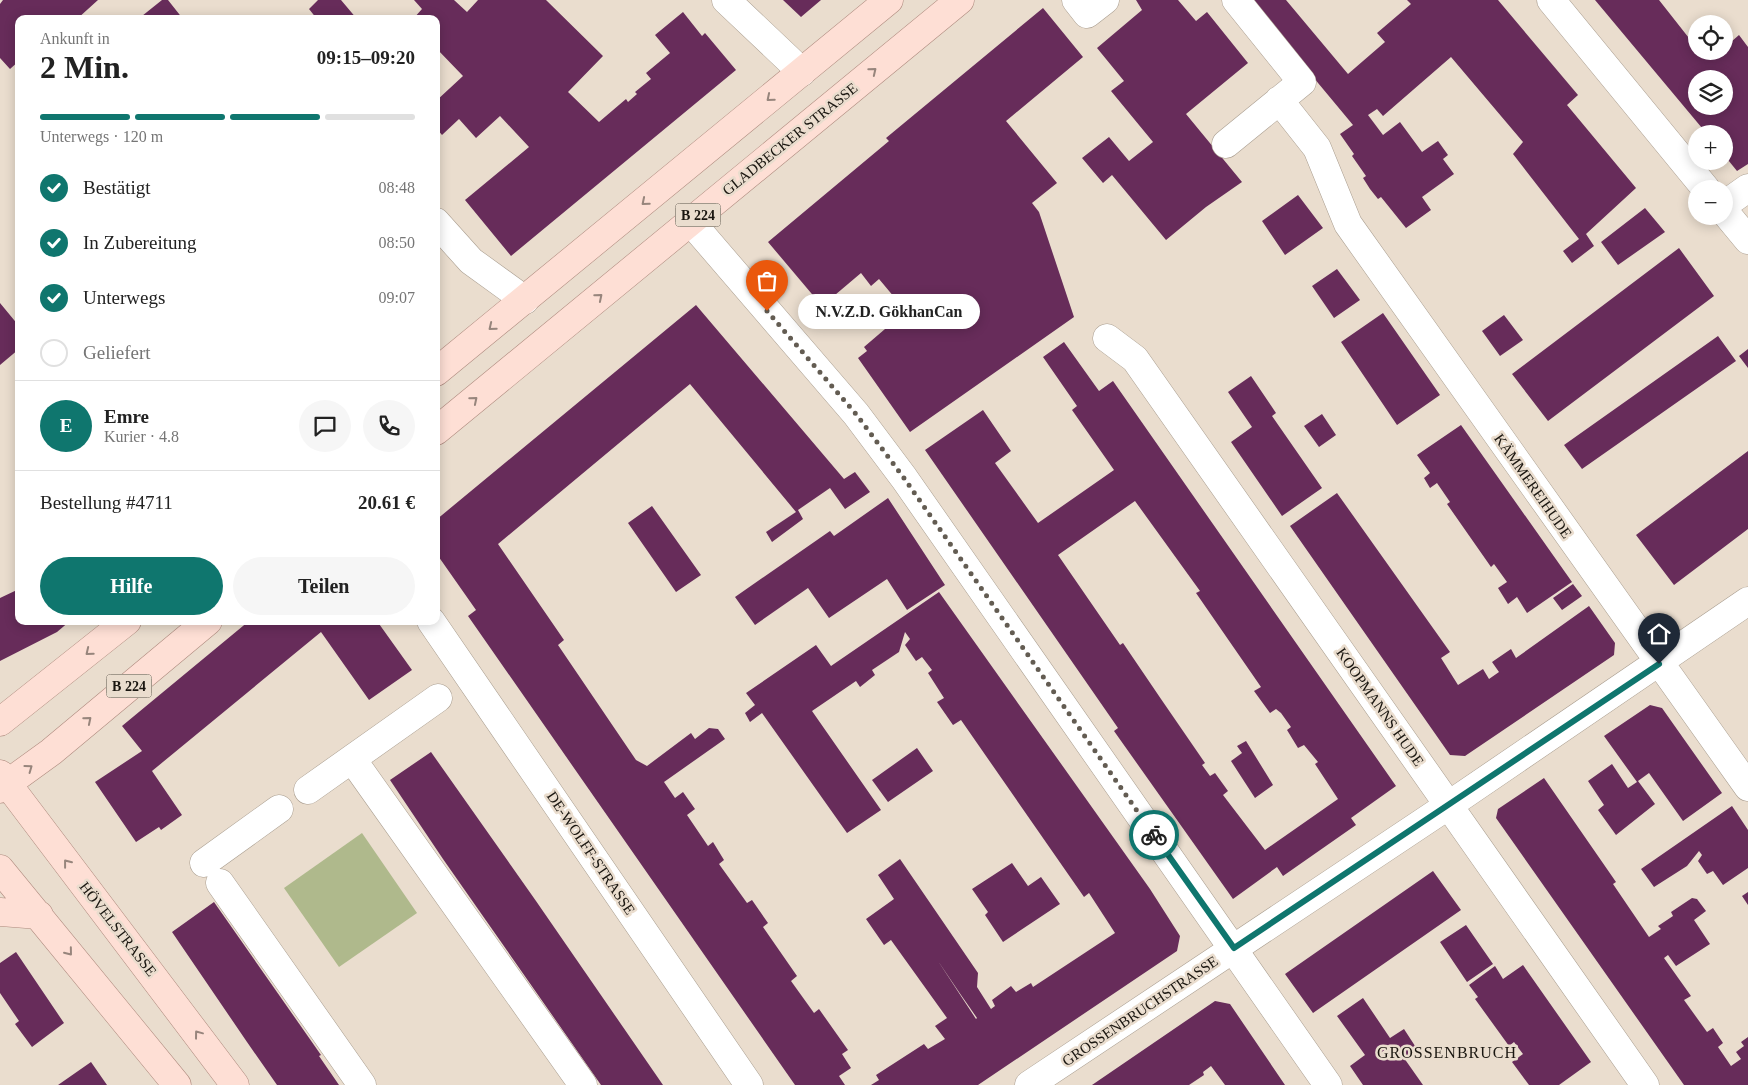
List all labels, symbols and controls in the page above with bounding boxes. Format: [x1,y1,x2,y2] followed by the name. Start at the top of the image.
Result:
[1688,15,1733,225] map controls
[1688,15,1733,60] button: locate
[40,30,110,47] text: Ankunft in
[317,47,415,68] text: 09:15–09:20
[40,49,129,85] text: 2 Min.
[867,69,876,77] one-way arrow
[1688,70,1733,115] button: layers
[719,80,861,198] street label: GLADBECKER STRASSE
[767,93,776,101] one-way arrow
[1688,125,1733,170] button: +
[40,128,163,145] text: Unterwegs · 120 m
[40,174,68,202] icon: check
[83,177,151,198] text: Bestätigt
[379,179,415,196] text: 08:48
[1688,180,1733,225] button: −
[642,196,651,204] one-way arrow
[676,204,720,226] road number: B 224
[40,229,68,257] icon: check
[83,232,196,253] text: In Zubereitung
[379,234,415,251] text: 08:50
[746,260,788,311] pin
[753,267,781,295] icon: bag
[40,284,68,312] icon: check
[83,287,165,308] text: Unterwegs
[379,289,415,306] text: 09:07
[593,294,602,302] one-way arrow
[797,294,980,328] callout: N.V.Z.D. GökhanCan
[816,303,962,320] text: N.V.Z.D. GökhanCan
[489,321,498,329] one-way arrow
[83,342,151,363] text: Geliefert
[468,398,477,406] one-way arrow
[299,400,351,452] button: chat
[363,400,415,452] button: phone
[104,406,149,427] text: Emre
[60,415,72,436] text: E
[104,428,179,445] text: Kurier · 4.8
[1491,431,1575,541] street label: KÄMMEREIHUDE
[40,492,173,513] text: Bestellung #4711
[358,492,415,513] text: 20.61 €
[40,557,223,615] button: Hilfe
[233,557,415,615] button: Teilen
[1638,613,1680,664] pin
[1645,620,1673,648] icon: home
[1333,645,1427,769] street label: KOOPMANNS HUDE
[86,646,95,654] one-way arrow
[106,674,152,698] road number: B 224
[83,717,92,726] one-way arrow
[23,765,33,774] one-way arrow
[544,788,638,918] street label: DE-WOLFF-STRASSE
[1129,810,1179,860] courier
[1140,821,1168,849] icon: bike
[65,860,73,869] one-way arrow
[76,879,160,979] street label: HÖVELSTRASSE
[64,947,73,956] one-way arrow
[1059,953,1221,1069] street label: GROSSENBRUCHSTRASSE
[195,1031,203,1040] one-way arrow
[1377,1044,1517,1061] district label: GROSSENBRUCH

